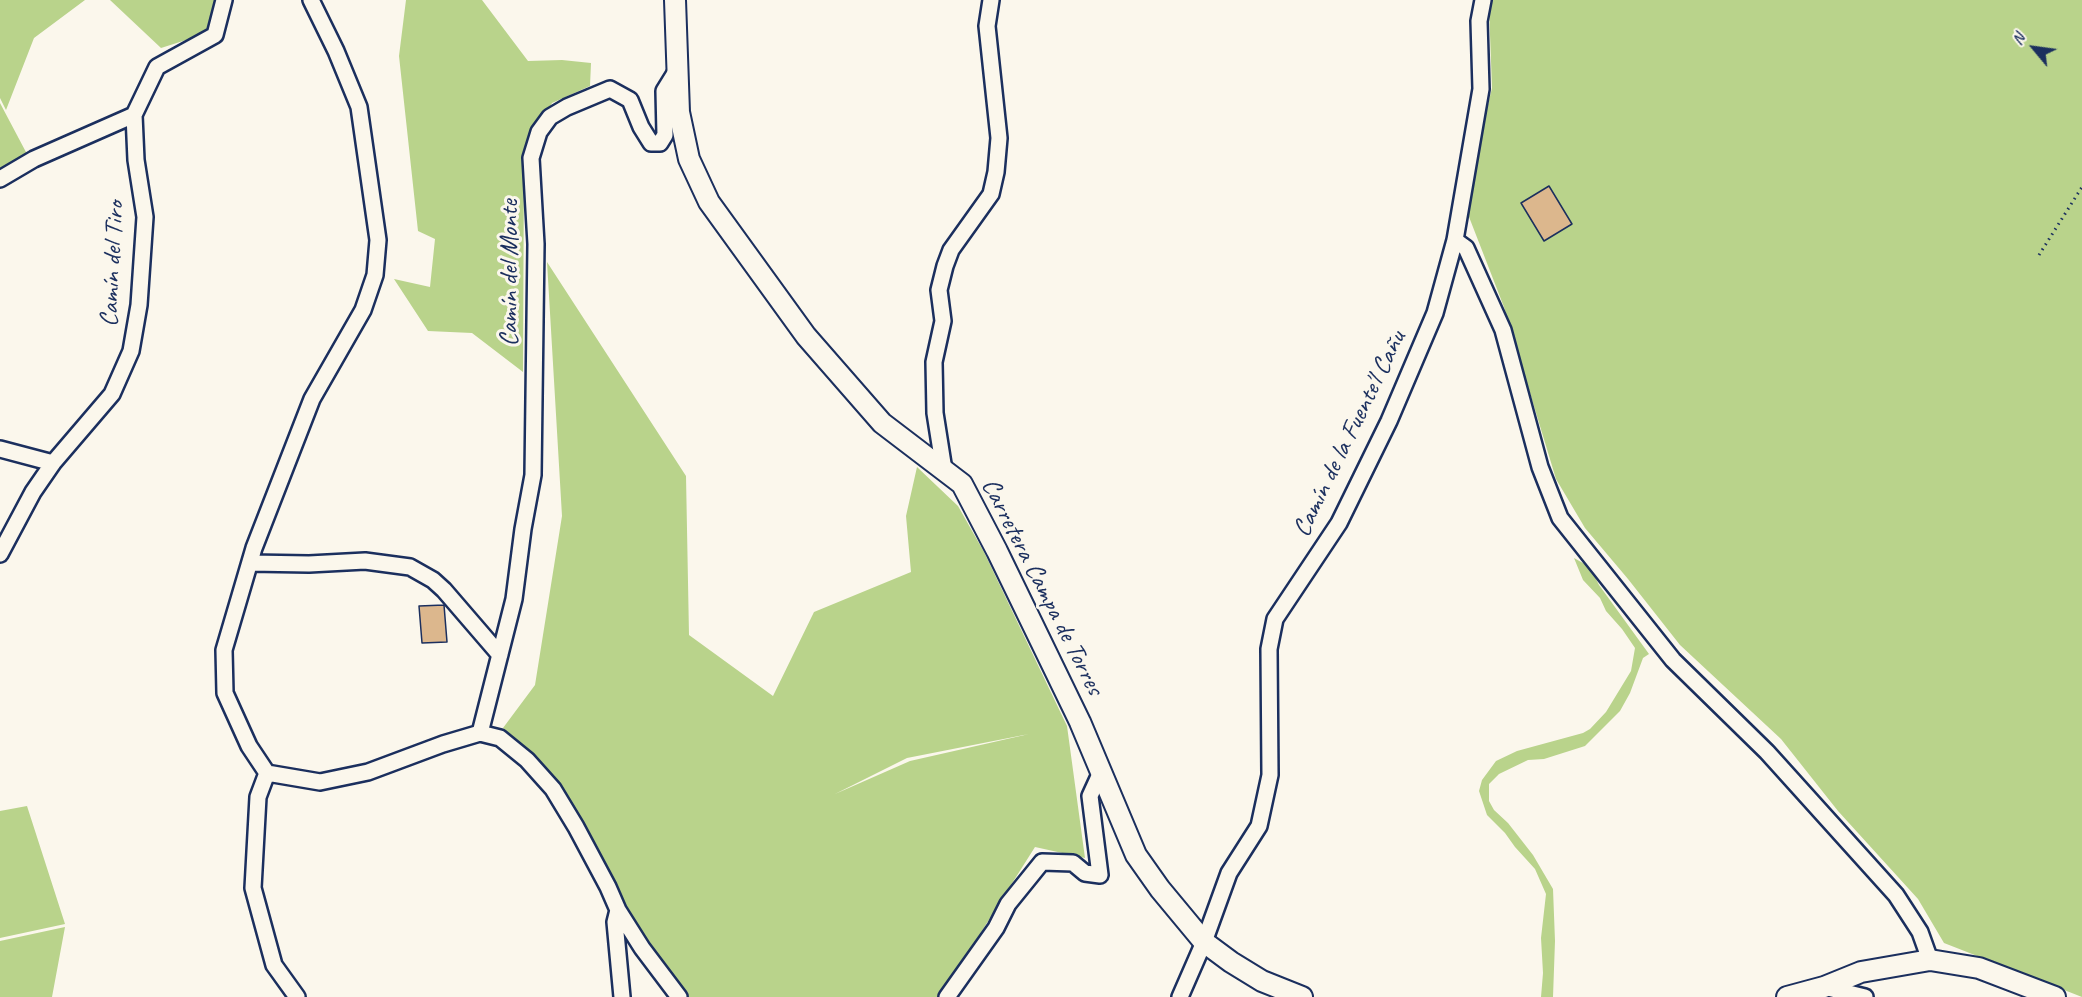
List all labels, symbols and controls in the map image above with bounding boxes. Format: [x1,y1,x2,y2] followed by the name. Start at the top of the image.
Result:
[2004,18,2064,78] north arrow
[2007,30,2029,48] text: N
[494,199,526,347] street label: Camín del Monte
[94,200,132,328] street label: Camín del Tiro
[1287,326,1413,542] street label: Camín de la Fuente'l Cañu
[974,473,1110,701] street label: Carretera Campa de Torres

